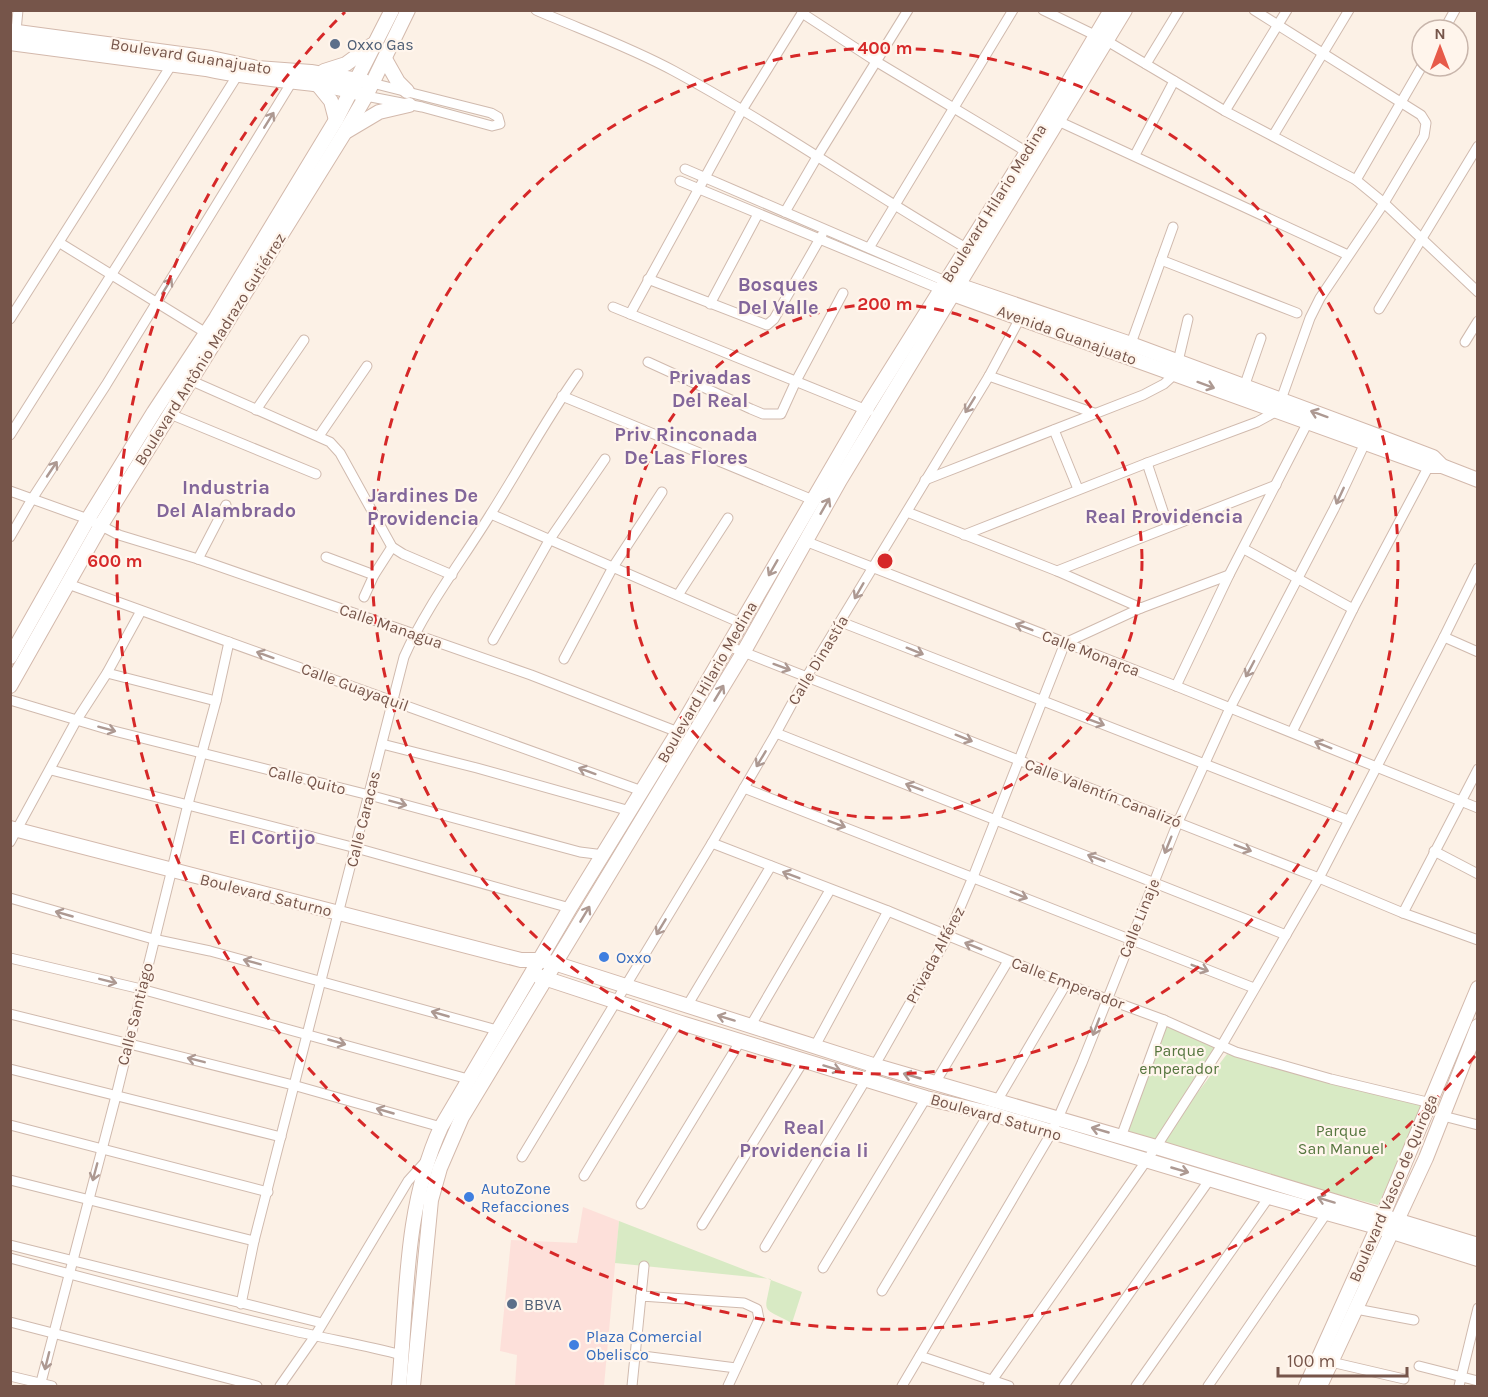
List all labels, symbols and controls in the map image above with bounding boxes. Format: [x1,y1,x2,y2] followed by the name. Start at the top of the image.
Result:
[1410,18,1470,78] north arrow
[1434,24,1446,43] text: N
[109,34,273,78] street label: Boulevard Guanajuato
[347,35,414,54] place label: Oxxo Gas
[328,37,342,51] marker: Oxxo Gas
[857,37,913,59] text: 400 m
[263,112,275,129] one-way arrow
[937,120,1051,286] street label: Boulevard Hilario Medina
[130,229,290,469] street label: Boulevard Antônio Madrazo Gutiérrez
[737,273,819,319] district label: Bosques Del Valle
[161,278,173,295] one-way arrow
[857,293,913,315] text: 200 m
[995,301,1139,369] street label: Avenida Guanajuato
[669,366,751,412] district label: Privadas Del Real
[1196,381,1214,392] one-way arrow
[963,396,975,413] one-way arrow
[1311,408,1329,419] one-way arrow
[614,423,758,469] district label: Priv Rinconada De Las Flores
[46,461,58,477] one-way arrow
[156,476,296,522] district label: Industria Del Alambrado
[367,484,479,530] district label: Jardines De Providencia
[1334,486,1346,504] one-way arrow
[820,497,832,514] one-way arrow
[1085,505,1243,528] district label: Real Providencia
[87,550,143,572] text: 600 m
[875,551,895,571] centre of rings
[767,559,779,576] one-way arrow
[853,581,864,599] one-way arrow
[653,598,761,766] street label: Boulevard Hilario Medina
[337,599,445,653] street label: Calle Managua
[784,612,852,708] street label: Calle Dinastía
[1015,621,1034,632] one-way arrow
[1039,626,1143,680] street label: Calle Monarca
[905,646,924,657] one-way arrow
[257,649,275,660] one-way arrow
[299,659,411,715] street label: Calle Guayaquil
[1244,659,1255,677] one-way arrow
[773,663,791,674] one-way arrow
[713,685,725,702] one-way arrow
[1087,718,1105,729] one-way arrow
[97,724,116,736] one-way arrow
[954,733,973,744] one-way arrow
[1314,739,1332,750] one-way arrow
[754,750,766,767] one-way arrow
[1022,754,1184,832] street label: Calle Valentín Canalizó
[266,761,348,799] street label: Calle Quito
[578,765,597,776] one-way arrow
[342,769,384,869] street label: Calle Caracas
[906,781,924,792] one-way arrow
[388,797,407,809] one-way arrow
[828,819,846,830] one-way arrow
[228,826,316,849] district label: El Cortijo
[1162,836,1173,854] one-way arrow
[1233,843,1252,854] one-way arrow
[1087,852,1106,863] one-way arrow
[783,868,801,879] one-way arrow
[198,869,334,921] street label: Boulevard Saturno
[1115,876,1163,960] street label: Calle Linaje
[1009,890,1028,901] one-way arrow
[901,903,969,1007] street label: Privada Alférez
[579,906,591,923] one-way arrow
[55,907,74,919] one-way arrow
[655,918,667,935] one-way arrow
[964,940,982,951] one-way arrow
[616,948,651,967] place label: Oxxo
[597,950,611,964] marker: Oxxo
[1009,953,1127,1013] street label: Calle Emperador
[243,956,262,968] one-way arrow
[113,961,157,1067] street label: Calle Santiago
[1190,963,1209,974] one-way arrow
[98,976,117,988] one-way arrow
[431,1008,450,1019] one-way arrow
[717,1012,736,1023] one-way arrow
[1090,1017,1101,1035] one-way arrow
[327,1037,346,1048] one-way arrow
[1139,1041,1219,1078] park label: Parque emperador
[187,1054,206,1066] one-way arrow
[822,1063,841,1074] one-way arrow
[903,1070,922,1082] one-way arrow
[928,1089,1064,1145] street label: Boulevard Saturno
[1345,1091,1441,1285] street label: Boulevard Vasco de Quiroga
[375,1105,394,1116] one-way arrow
[739,1116,869,1162] district label: Real Providencia Ii
[1298,1121,1384,1158] park label: Parque San Manuel
[1090,1124,1109,1136] one-way arrow
[89,1162,101,1181] one-way arrow
[1170,1165,1189,1177] one-way arrow
[481,1179,570,1216] place label: AutoZone Refacciones
[462,1190,476,1204] marker: AutoZone Refacciones
[1317,1194,1336,1205] one-way arrow
[524,1295,562,1314] place label: BBVA
[505,1297,519,1311] marker: BBVA
[586,1327,702,1364] place label: Plaza Comercial Obelisco
[567,1338,581,1352] marker: Plaza Comercial Obelisco
[1278,1340,1407,1378] scale bar
[1287,1350,1335,1372] text: 100 m
[40,1351,52,1370] one-way arrow

